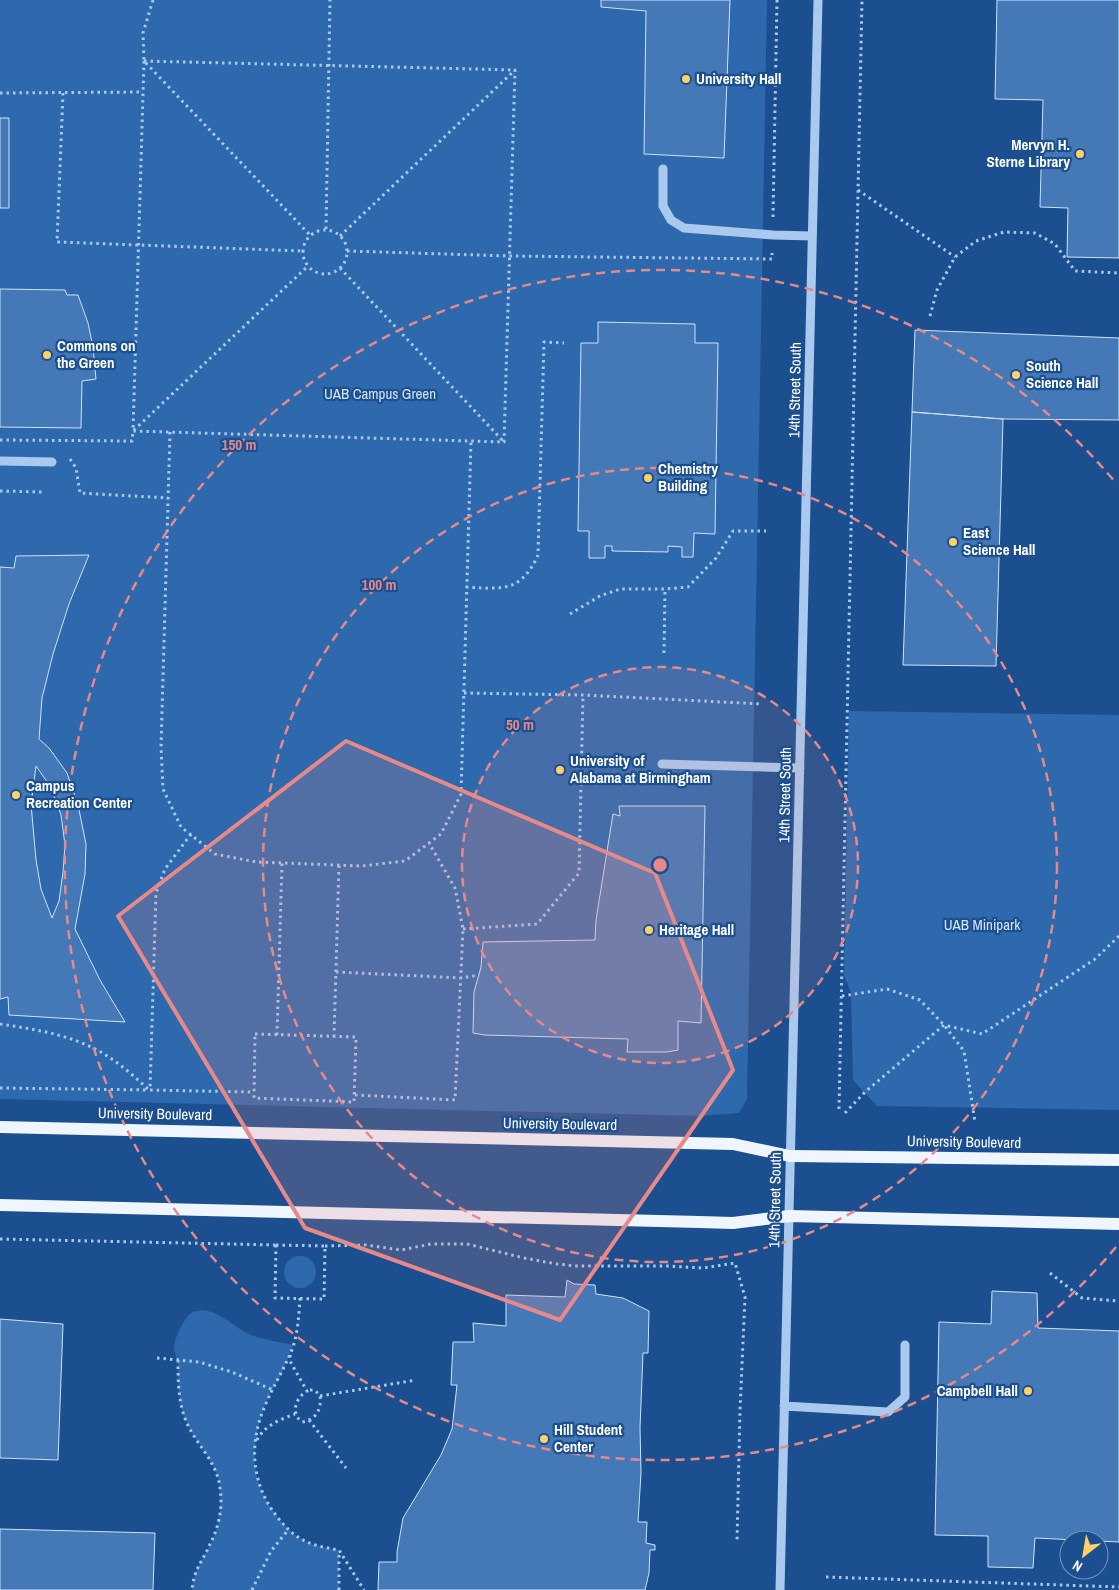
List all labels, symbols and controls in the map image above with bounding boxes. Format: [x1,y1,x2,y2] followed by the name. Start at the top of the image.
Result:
[696,68,781,89] place label: University Hall
[680,73,692,85] marker: University Hall
[987,134,1070,172] place label: Mervyn H. Sterne Library
[1074,148,1086,160] marker: Mervyn H. Sterne Library
[57,335,136,373] place label: Commons on the Green
[783,342,806,438] street label: 14th Street South
[41,349,53,361] marker: Commons on the Green
[1026,355,1098,393] place label: South Science Hall
[1010,369,1022,381] marker: South Science Hall
[324,383,436,404] park label: UAB Campus Green
[222,434,256,455] text: 150 m
[658,458,718,496] place label: Chemistry Building
[642,472,654,484] marker: Chemistry Building
[963,522,1035,560] place label: East Science Hall
[947,536,959,548] marker: East Science Hall
[362,574,396,595] text: 100 m
[506,714,534,735] text: 50 m
[773,747,796,843] street label: 14th Street South
[570,750,711,788] place label: University of Alabama at Birmingham
[554,764,566,776] marker: University of Alabama at Birmingham
[26,775,132,813] place label: Campus Recreation Center
[10,789,22,801] marker: Campus Recreation Center
[651,856,669,874] centre of rings
[944,914,1021,935] park label: UAB Minipark
[659,919,734,940] place label: Heritage Hall
[643,924,655,936] marker: Heritage Hall
[98,1102,212,1125] street label: University Boulevard
[503,1112,617,1135] street label: University Boulevard
[907,1130,1021,1153] street label: University Boulevard
[763,1152,786,1248] street label: 14th Street South
[937,1380,1018,1401] place label: Campbell Hall
[1022,1385,1034,1397] marker: Campbell Hall
[554,1419,622,1457] place label: Hill Student Center
[538,1433,550,1445] marker: Hill Student Center
[1059,1530,1109,1580] north arrow
[1069,1556,1085,1576] text: N

